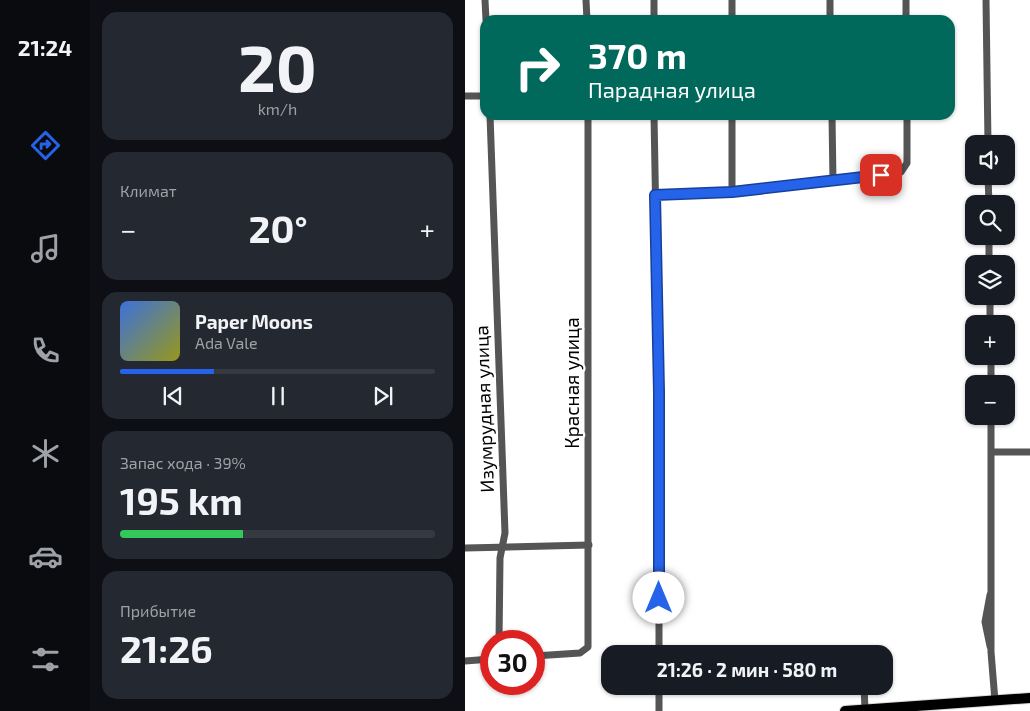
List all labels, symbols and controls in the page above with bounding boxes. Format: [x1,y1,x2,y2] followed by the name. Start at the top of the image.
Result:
[238,27,317,105] text: 20
[18,34,72,60] text: 21:24
[588,34,687,76] text: 370 m
[505,35,570,100] icon: right
[588,76,756,102] text: Парадная улица
[258,99,297,118] text: km/h
[28,128,63,163] icon: directions
[965,135,1015,425] map controls
[965,135,1015,185] button: sound
[860,154,902,196] pin
[867,161,895,189] icon: arrive
[120,181,177,200] text: Климат
[965,195,1015,245] button: search
[248,205,308,251] text: 20°
[120,212,136,246] text: −
[420,212,435,246] text: +
[28,231,63,266] icon: music
[965,255,1015,305] button: layers
[195,310,313,333] text: Paper Moons
[965,315,1015,365] button: +
[560,317,584,449] street label: Красная улица
[469,325,499,493] street label: Изумрудная улица
[28,333,63,368] icon: phone
[195,333,258,352] text: Ada Vale
[965,375,1015,425] button: −
[159,382,187,410] icon: previous
[264,382,292,410] icon: pause
[369,382,397,410] icon: next
[28,436,63,471] icon: climate
[120,453,246,472] text: Запас хода · 39%
[120,477,243,523] text: 195 km
[28,539,63,574] icon: car
[632,571,684,623] position arrow
[120,601,196,620] text: Прибытие
[120,625,213,671] text: 21:26
[480,630,545,695] speed limit sign: 30
[28,642,63,677] icon: filters
[657,658,837,681] text: 21:26 · 2 мин · 580 m

